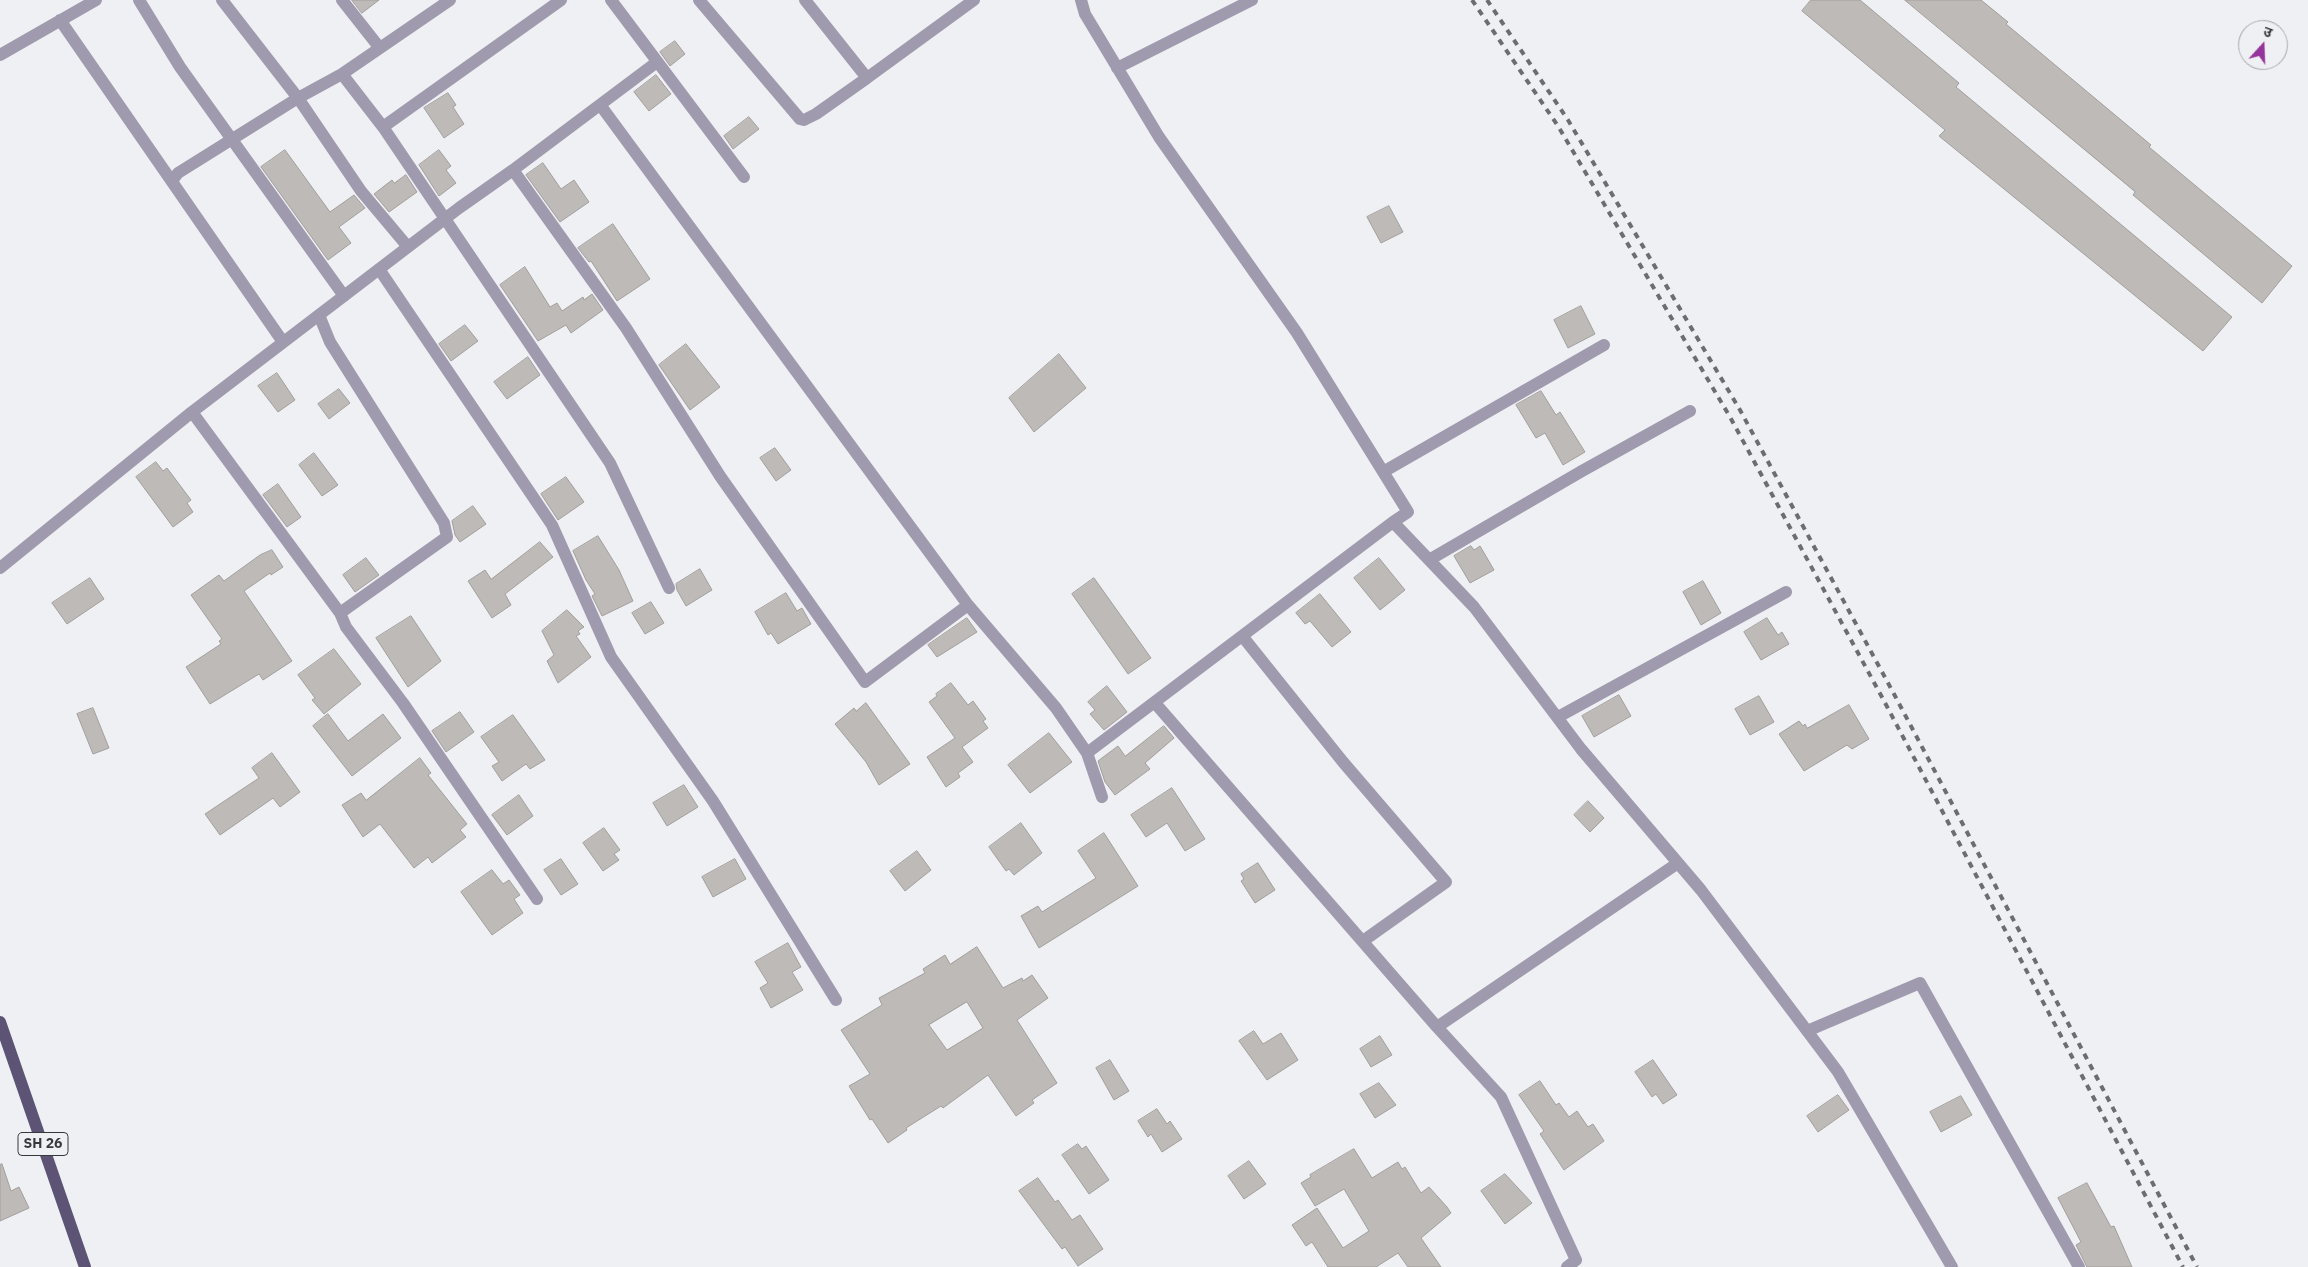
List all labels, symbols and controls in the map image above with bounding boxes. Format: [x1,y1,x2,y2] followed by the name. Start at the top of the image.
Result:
[2238,20,2288,70] north arrow
[2261,22,2275,42] text: उ
[18,1132,68,1156] road number: SH 26

